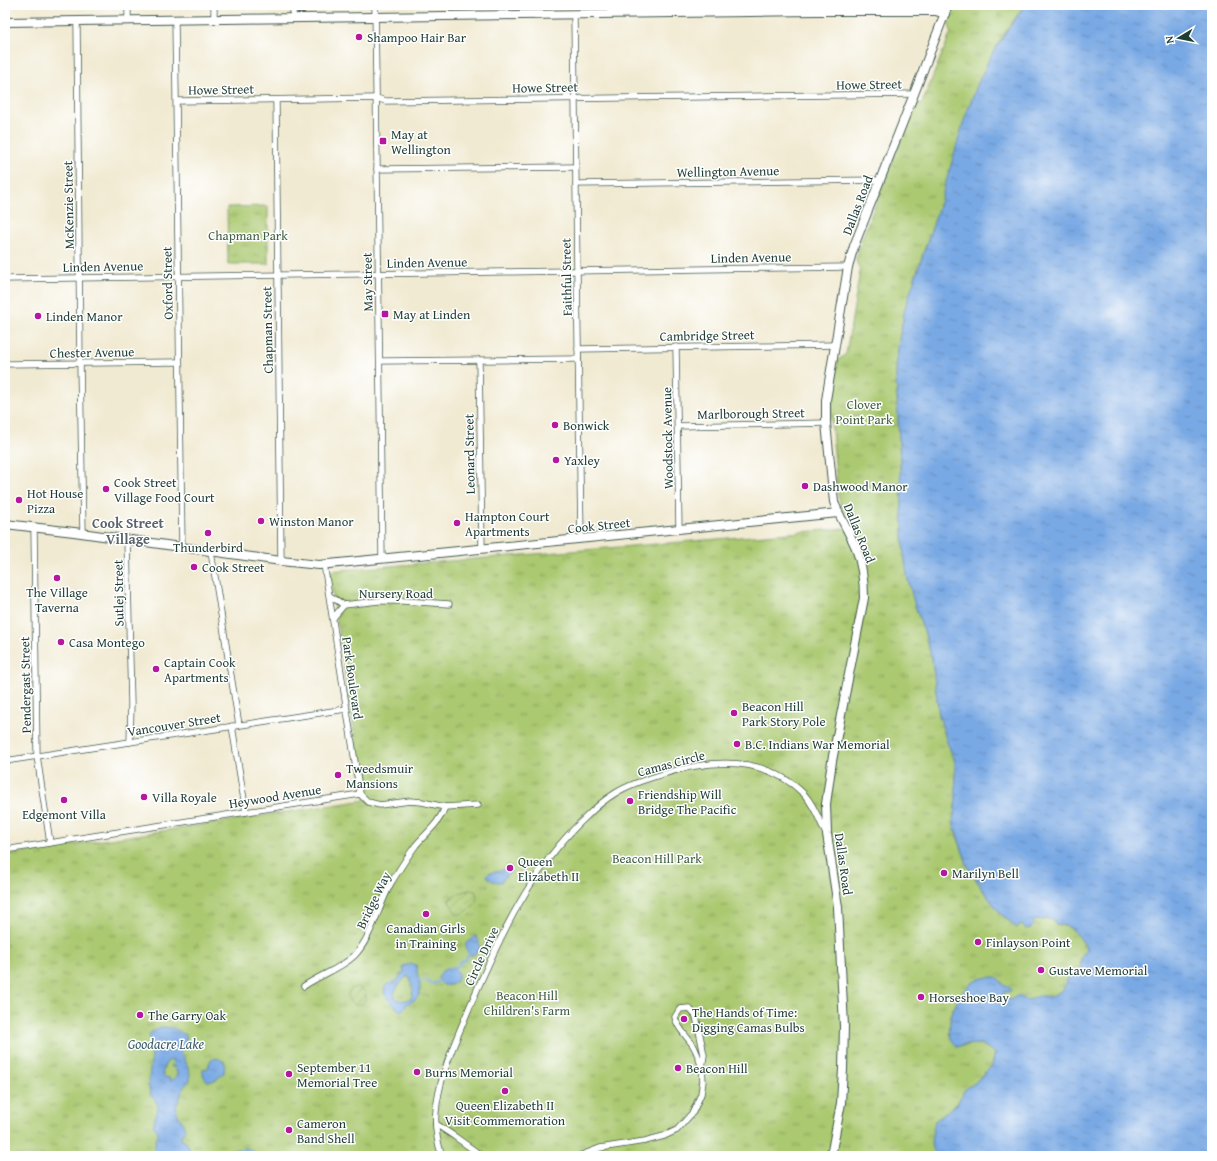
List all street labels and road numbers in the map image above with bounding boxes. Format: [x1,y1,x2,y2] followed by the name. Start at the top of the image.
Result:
[836,74,903,95] street label: Howe Street
[512,77,579,98] street label: Howe Street
[188,79,255,100] street label: Howe Street
[58,160,79,250] street label: McKenzie Street
[676,161,780,182] street label: Wellington Avenue
[837,172,878,238] street label: Dallas Road
[556,237,577,316] street label: Faithful Street
[157,246,178,320] street label: Oxford Street
[711,247,791,268] street label: Linden Avenue
[357,252,378,312] street label: May Street
[387,252,467,273] street label: Linden Avenue
[63,256,143,277] street label: Linden Avenue
[257,286,278,374] street label: Chapman Street
[659,325,755,346] street label: Cambridge Street
[50,342,134,363] street label: Chester Avenue
[657,387,678,489] street label: Woodstock Avenue
[697,403,805,424] street label: Marlborough Street
[459,413,480,494] street label: Leonard Street
[839,501,880,566] street label: Dallas Road
[567,513,632,538] street label: Cook Street
[108,559,129,627] street label: Sutlej Street
[359,584,433,603] street label: Nursery Road
[15,636,36,734] street label: Pendergast Street
[337,636,368,721] street label: Park Boulevard
[126,708,222,741] street label: Vancouver Street
[635,745,707,782] street label: Camas Circle
[228,780,323,813] street label: Heywood Avenue
[830,832,857,896] street label: Dallas Road
[351,868,396,932] street label: Bridge Way
[459,924,503,989] street label: Circle Drive

